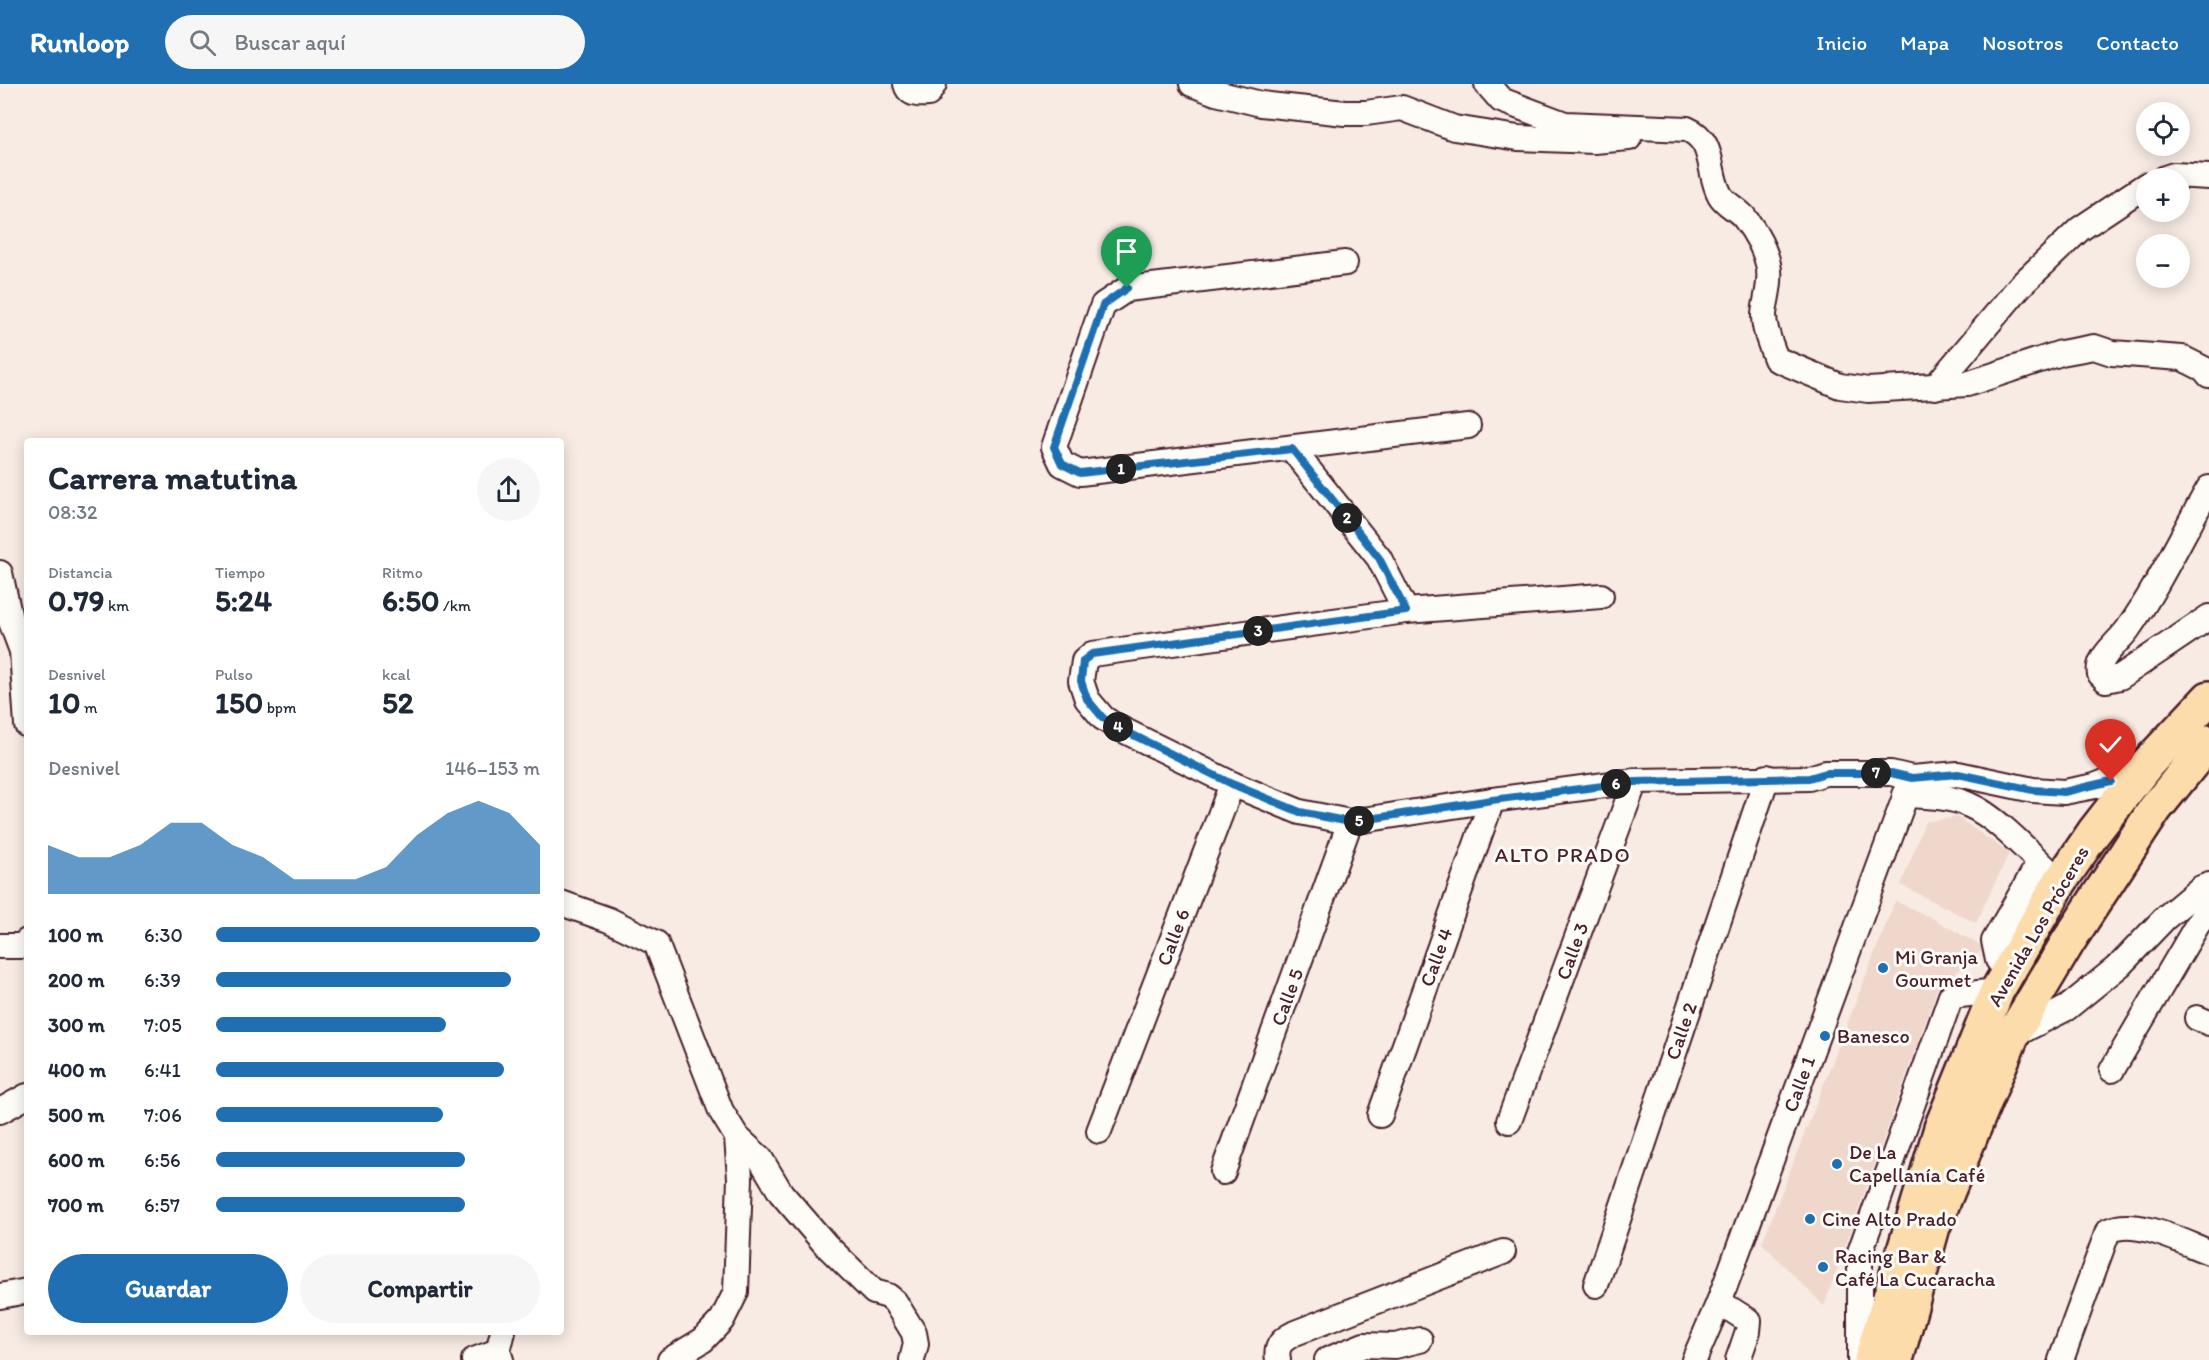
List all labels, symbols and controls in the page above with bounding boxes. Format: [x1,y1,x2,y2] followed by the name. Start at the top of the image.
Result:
[165,15,585,69] search box
[30,25,129,59] text: Runloop
[186,26,219,59] icon: search
[234,29,346,56] text: Buscar aquí
[1817,30,1867,55] text: Inicio
[1900,30,1949,55] text: Mapa
[1982,30,2063,55] text: Nosotros
[2096,30,2179,55] text: Contacto
[2136,102,2190,288] map controls
[2136,102,2190,156] button: locate
[2136,168,2190,222] button: +
[1101,226,1152,288] pin
[2136,234,2190,288] button: −
[1110,235,1143,268] icon: arrive
[1106,454,1136,484] pin: 1
[48,458,297,497] text: Carrera matutina
[477,458,540,521] button: share
[1117,459,1125,478] text: 1
[48,500,98,524] text: 08:32
[1332,503,1362,533] pin: 2
[1343,508,1351,527] text: 2
[48,563,113,582] text: Distancia
[215,563,265,582] text: Tiempo
[382,563,423,582] text: Ritmo
[48,582,104,619] text: 0.79
[215,582,272,619] text: 5:24
[382,582,439,619] text: 6:50
[104,596,129,615] text: km
[439,596,471,615] text: /km
[1243,616,1273,646] pin: 3
[1254,621,1262,640] text: 3
[48,665,106,684] text: Desnivel
[215,665,253,684] text: Pulso
[382,665,410,684] text: kcal
[48,684,80,721] text: 10
[215,684,263,721] text: 150
[382,684,414,721] text: 52
[80,698,97,717] text: m
[263,698,296,717] text: bpm
[1103,712,1133,742] pin: 4
[1113,717,1123,736] text: 4
[2085,719,2136,781] pin
[2094,728,2127,761] icon: check
[48,756,120,780] text: Desnivel
[445,756,540,780] text: 146–153 m
[1861,758,1891,788] pin: 7
[1872,763,1880,782] text: 7
[1601,769,1631,799] pin: 6
[1612,774,1620,793] text: 6
[1344,806,1374,836] pin: 5
[1355,811,1363,830] text: 5
[1495,842,1631,867] district label: ALTO PRADO
[1982,842,2094,1010] street label: Avenida Los Próceres
[1151,905,1195,969] street label: Calle 6
[1551,919,1593,983] street label: Calle 3
[48,923,103,947] text: 100 m
[144,923,183,947] text: 6:30
[1414,924,1458,990] street label: Calle 4
[1895,945,1979,992] place label: Mi Granja Gourmet
[1876,961,1890,975] marker: Mi Granja Gourmet
[1266,965,1308,1029] street label: Calle 5
[48,968,104,992] text: 200 m
[144,968,181,992] text: 6:39
[1660,999,1702,1063] street label: Calle 2
[48,1013,105,1037] text: 300 m
[144,1013,182,1037] text: 7:05
[1837,1024,1910,1048] place label: Banesco
[1818,1029,1832,1043] marker: Banesco
[1778,1053,1820,1115] street label: Calle 1
[48,1058,106,1082] text: 400 m
[144,1058,181,1082] text: 6:41
[48,1103,104,1127] text: 500 m
[144,1103,182,1127] text: 7:06
[1849,1140,1985,1187] place label: De La Capellanía Café
[48,1148,105,1172] text: 600 m
[144,1148,181,1172] text: 6:56
[1830,1157,1844,1171] marker: De La Capellanía Café
[48,1193,104,1217] text: 700 m
[144,1193,180,1217] text: 6:57
[1822,1207,1957,1231] place label: Cine Alto Prado
[1803,1212,1817,1226] marker: Cine Alto Prado
[1835,1244,1996,1291] place label: Racing Bar & Café La Cucaracha
[48,1254,288,1323] button: Guardar
[300,1254,540,1323] button: Compartir
[1816,1260,1830,1274] marker: Racing Bar & Café La Cucaracha

